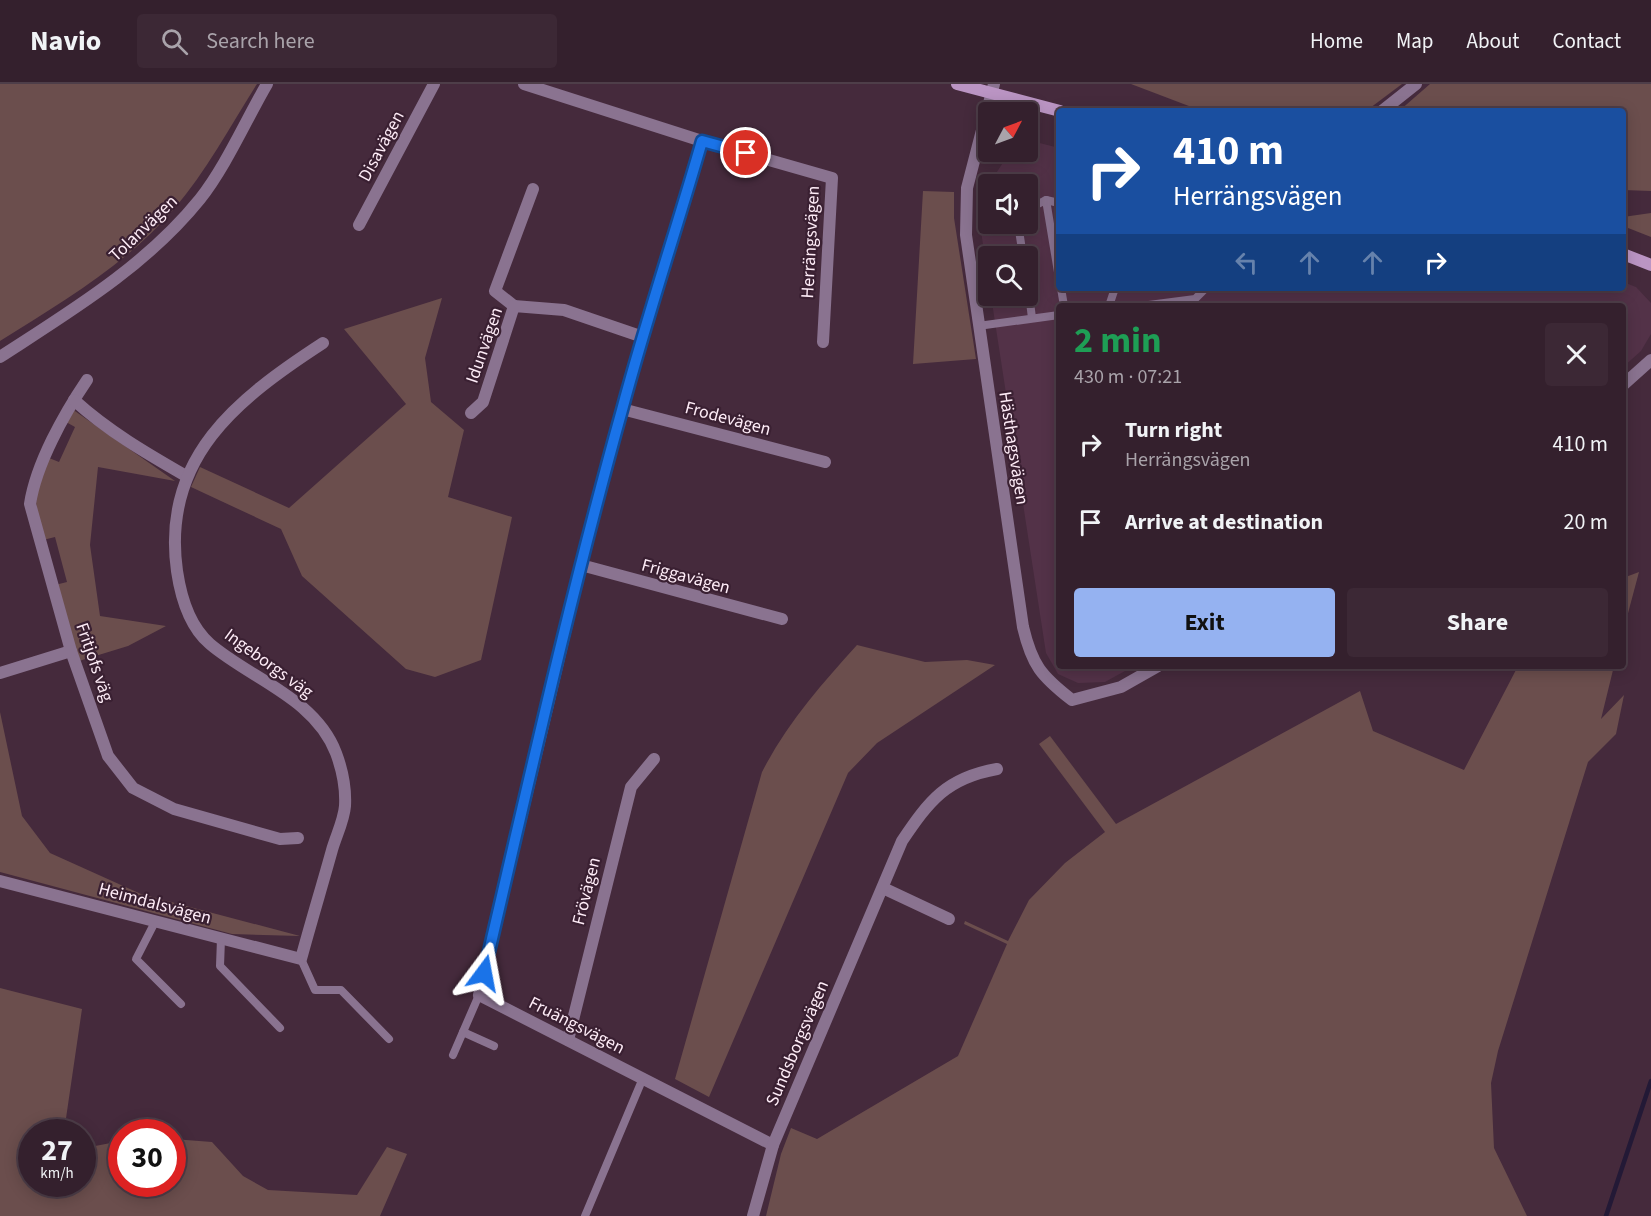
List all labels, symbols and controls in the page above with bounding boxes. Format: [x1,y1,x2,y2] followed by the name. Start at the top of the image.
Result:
[137,14,557,68] search box
[30,21,101,61] text: Navio
[158,25,191,58] icon: search
[206,25,315,57] text: Search here
[1310,26,1363,56] text: Home
[1396,26,1434,56] text: Map
[1467,26,1519,56] text: About
[1552,26,1621,56] text: Contact
[978,102,1038,162] north arrow
[978,102,1038,306] map controls
[352,106,411,186] street label: Disavägen
[1173,121,1284,181] text: 410 m
[720,127,771,178] pin
[1074,132,1152,210] icon: right
[729,136,762,169] icon: arrive
[978,174,1038,234] button: sound
[1173,177,1342,216] text: Herrängsvägen
[795,185,826,299] street label: Herrängsvägen
[104,189,183,267] street label: Tolanvägen
[978,246,1038,306] button: search
[1230,246,1263,279] icon: left
[1293,246,1326,279] icon: ahead
[1356,246,1389,279] icon: ahead
[1419,246,1452,279] icon: right
[460,304,509,387] street label: Idunvägen
[1074,315,1162,366] text: 2 min
[1545,323,1608,386] button: close
[1074,363,1182,391] text: 430 m · 07:21
[992,390,1035,506] street label: Hästhagsvägen
[682,395,774,442] street label: Frodevägen
[1125,414,1222,446] text: Turn right
[1074,428,1107,461] icon: right
[1553,428,1608,460] text: 410 m
[1125,446,1251,474] text: Herrängsvägen
[1074,506,1107,539] icon: arrive
[1125,506,1323,538] text: Arrive at destination
[1563,506,1608,538] text: 20 m
[639,553,733,600] street label: Friggavägen
[1074,588,1335,657] button: Exit
[1347,588,1608,657] button: Share
[69,619,120,705] street label: Fritjofs väg
[219,623,318,704] street label: Ingeborgs väg
[566,855,607,928] street label: Frövägen
[96,876,214,931] street label: Heimdalsvägen
[452,941,516,1005] position arrow
[760,977,835,1110] street label: Sundsborgsvägen
[524,991,629,1060] street label: Fruängsvägen
[108,1119,186,1197] speed limit sign: 30
[41,1129,73,1172] text: 27
[40,1163,74,1184] text: km/h

